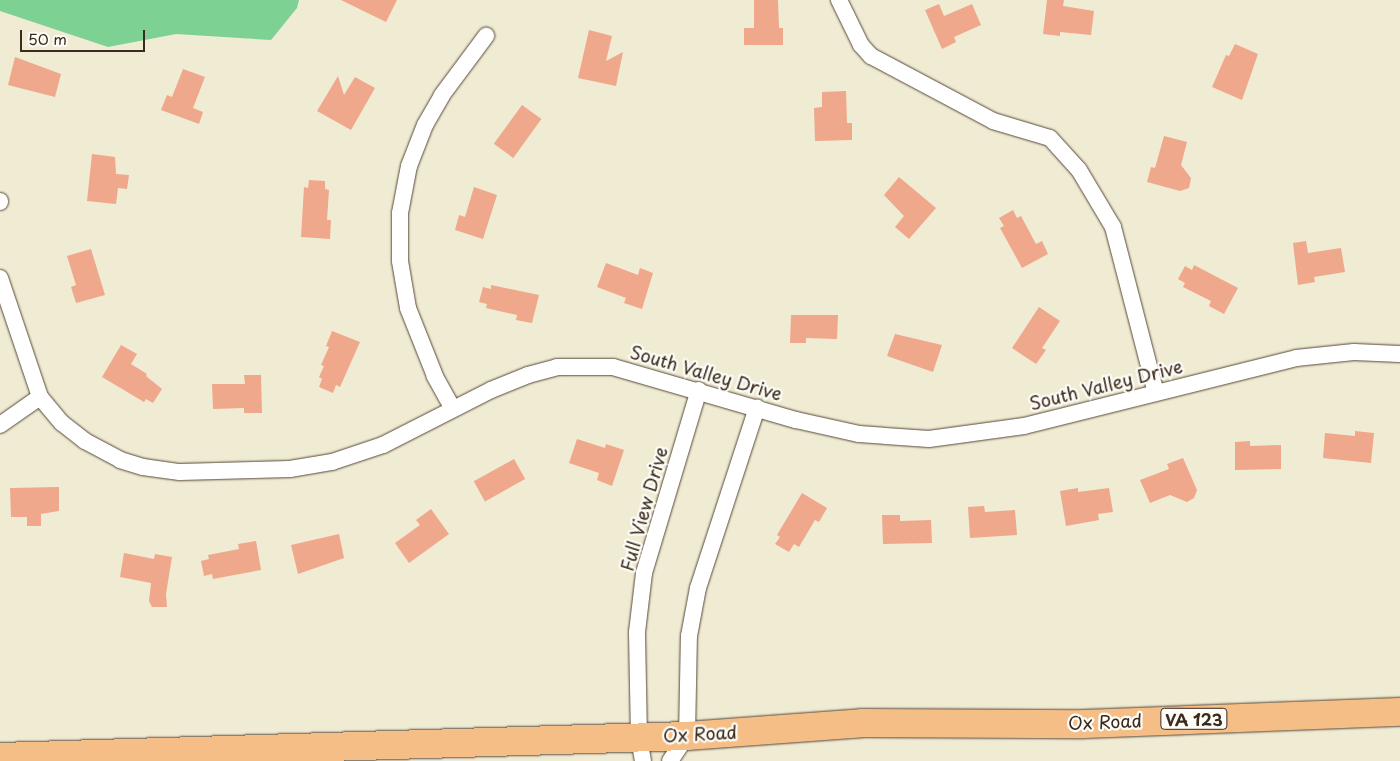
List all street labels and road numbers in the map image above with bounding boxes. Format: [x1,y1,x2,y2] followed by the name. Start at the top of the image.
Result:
[627,341,785,405] street label: South Valley Drive
[1026,355,1186,415] street label: South Valley Drive
[616,444,672,574] street label: Full View Drive
[1159,706,1229,732] road number: VA 123
[1068,710,1142,734] street label: Ox Road
[663,721,737,747] street label: Ox Road

